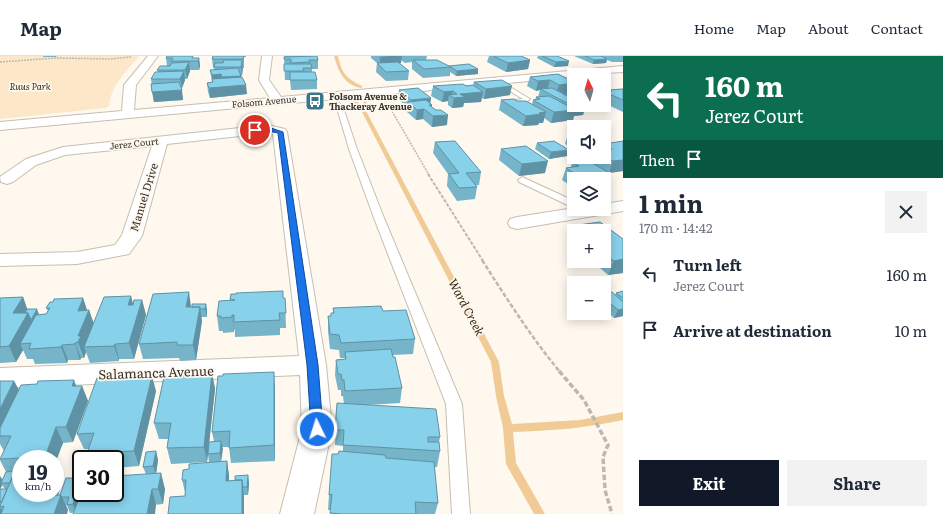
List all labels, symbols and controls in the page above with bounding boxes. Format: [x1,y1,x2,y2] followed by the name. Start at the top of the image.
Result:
[20,14,62,42] text: Map
[694,18,734,38] text: Home
[756,18,786,38] text: Map
[808,18,849,38] text: About
[871,18,923,38] text: Contact
[705,64,784,106] text: 160 m
[567,68,611,112] north arrow
[567,68,611,320] map controls
[639,72,691,124] icon: left
[9,79,51,93] park label: Ruus Park
[329,89,412,113] place label: Folsom Avenue & Thackeray Avenue
[304,90,326,112] bus stop icon: Folsom Avenue & Thackeray Avenue
[231,91,297,111] street label: Folsom Avenue
[705,102,804,129] text: Jerez Court
[238,113,272,147] pin
[244,119,266,141] icon: arrive
[567,120,611,164] button: sound
[109,133,160,153] street label: Jerez Court
[639,148,675,171] text: Then
[683,148,705,170] icon: arrive
[125,160,161,233] street label: Manuel Drive
[567,172,611,216] button: layers
[639,185,703,220] text: 1 min
[885,191,927,233] button: close
[639,218,713,237] text: 170 m · 14:42
[567,224,611,268] button: +
[673,253,742,276] text: Turn left
[639,263,661,285] icon: left
[887,263,927,286] text: 160 m
[444,275,490,339] water label: Ward Creek
[567,276,611,320] button: −
[673,276,744,295] text: Jerez Court
[639,319,661,341] icon: arrive
[673,319,832,342] text: Arrive at destination
[895,319,927,342] text: 10 m
[98,360,214,384] street label: Salamanca Avenue
[296,408,338,450] position arrow
[72,450,124,502] speed limit sign: 30
[28,456,48,486] text: 19
[639,460,779,506] button: Exit
[787,460,927,506] button: Share
[25,478,51,493] text: km/h

